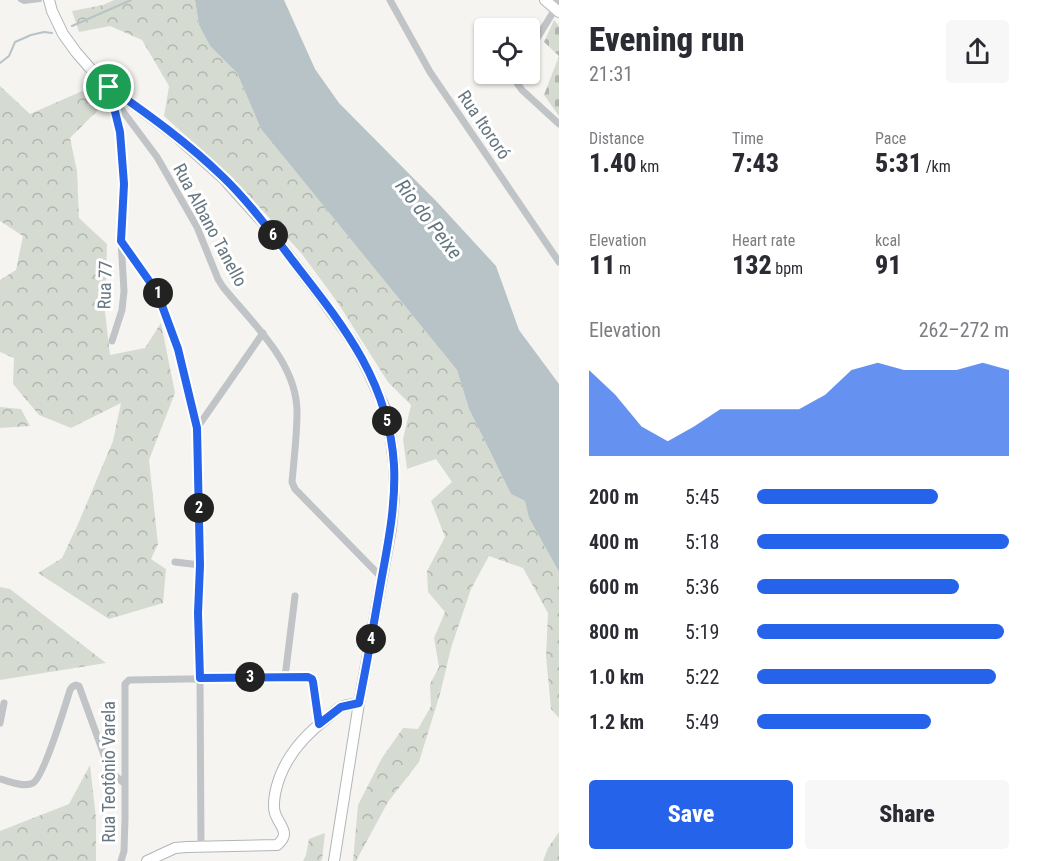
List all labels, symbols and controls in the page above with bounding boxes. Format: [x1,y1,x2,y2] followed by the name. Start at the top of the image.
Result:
[474,18,540,84] map controls
[474,18,540,84] button: locate
[589,20,745,59] text: Evening run
[946,20,1009,83] button: share
[83,61,134,112] pin
[589,62,633,86] text: 21:31
[92,70,125,103] icon: arrive
[454,86,515,163] street label: Rua Itororó
[589,129,644,148] text: Distance
[732,129,764,148] text: Time
[875,129,906,148] text: Pace
[589,148,636,178] text: 1.40
[732,148,779,178] text: 7:43
[875,148,922,178] text: 5:31
[636,157,659,176] text: km
[922,157,951,176] text: /km
[169,160,252,290] street label: Rua Albano Tanello
[390,174,468,264] water label: Rio do Peixe
[258,220,288,250] pin: 6
[269,225,277,244] text: 6
[589,231,647,250] text: Elevation
[732,231,795,250] text: Heart rate
[875,231,901,250] text: kcal
[589,250,615,280] text: 11
[732,250,772,280] text: 132
[875,250,901,280] text: 91
[615,259,631,278] text: m
[772,259,803,278] text: bpm
[93,260,116,310] street label: Rua 77
[143,278,173,308] pin: 1
[154,283,162,302] text: 1
[589,318,661,342] text: Elevation
[919,318,1009,342] text: 262–272 m
[372,406,402,436] pin: 5
[383,411,391,430] text: 5
[589,485,639,509] text: 200 m
[685,485,719,509] text: 5:45
[184,493,214,523] pin: 2
[195,498,203,517] text: 2
[589,530,639,554] text: 400 m
[685,530,719,554] text: 5:18
[589,575,639,599] text: 600 m
[685,575,719,599] text: 5:36
[589,620,639,644] text: 800 m
[685,620,719,644] text: 5:19
[356,624,386,654] pin: 4
[367,629,375,648] text: 4
[235,662,265,692] pin: 3
[589,665,644,689] text: 1.0 km
[685,665,719,689] text: 5:22
[246,667,254,686] text: 3
[98,701,119,843] street label: Rua Teotônio Varela
[589,710,644,734] text: 1.2 km
[685,710,719,734] text: 5:49
[589,780,793,849] button: Save
[805,780,1009,849] button: Share

